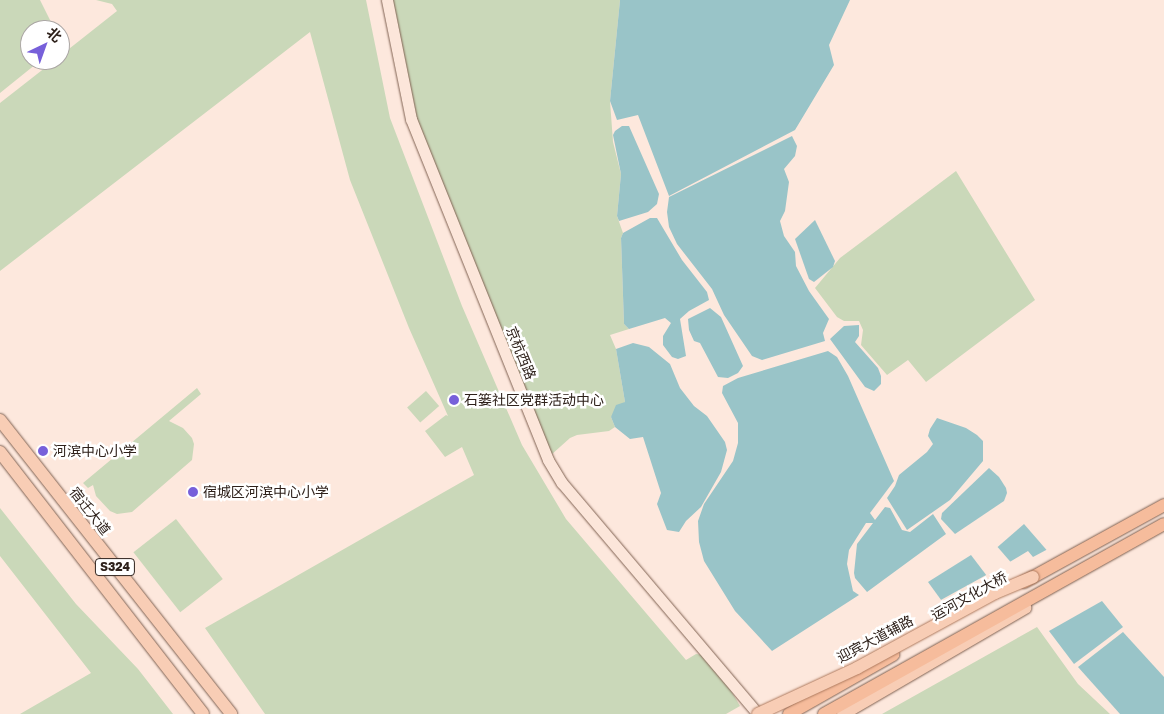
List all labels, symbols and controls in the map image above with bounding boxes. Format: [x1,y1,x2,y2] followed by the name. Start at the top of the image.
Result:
[20,20,70,70] north arrow
[44,23,66,45] text: 北
[503,324,539,382] street label: 京杭西路
[464,392,604,408] place label: 石篓社区党群活动中心
[448,394,460,406] marker: 石篓社区党群活动中心
[53,443,137,459] place label: 河滨中心小学
[37,445,49,457] marker: 河滨中心小学
[66,484,114,538] street label: 宿迁大道
[203,484,329,500] place label: 宿城区河滨中心小学
[187,486,199,498] marker: 宿城区河滨中心小学
[94,558,136,576] road number: S324
[928,568,1010,624] street label: 运河文化大桥
[834,612,916,666] street label: 迎宾大道辅路

